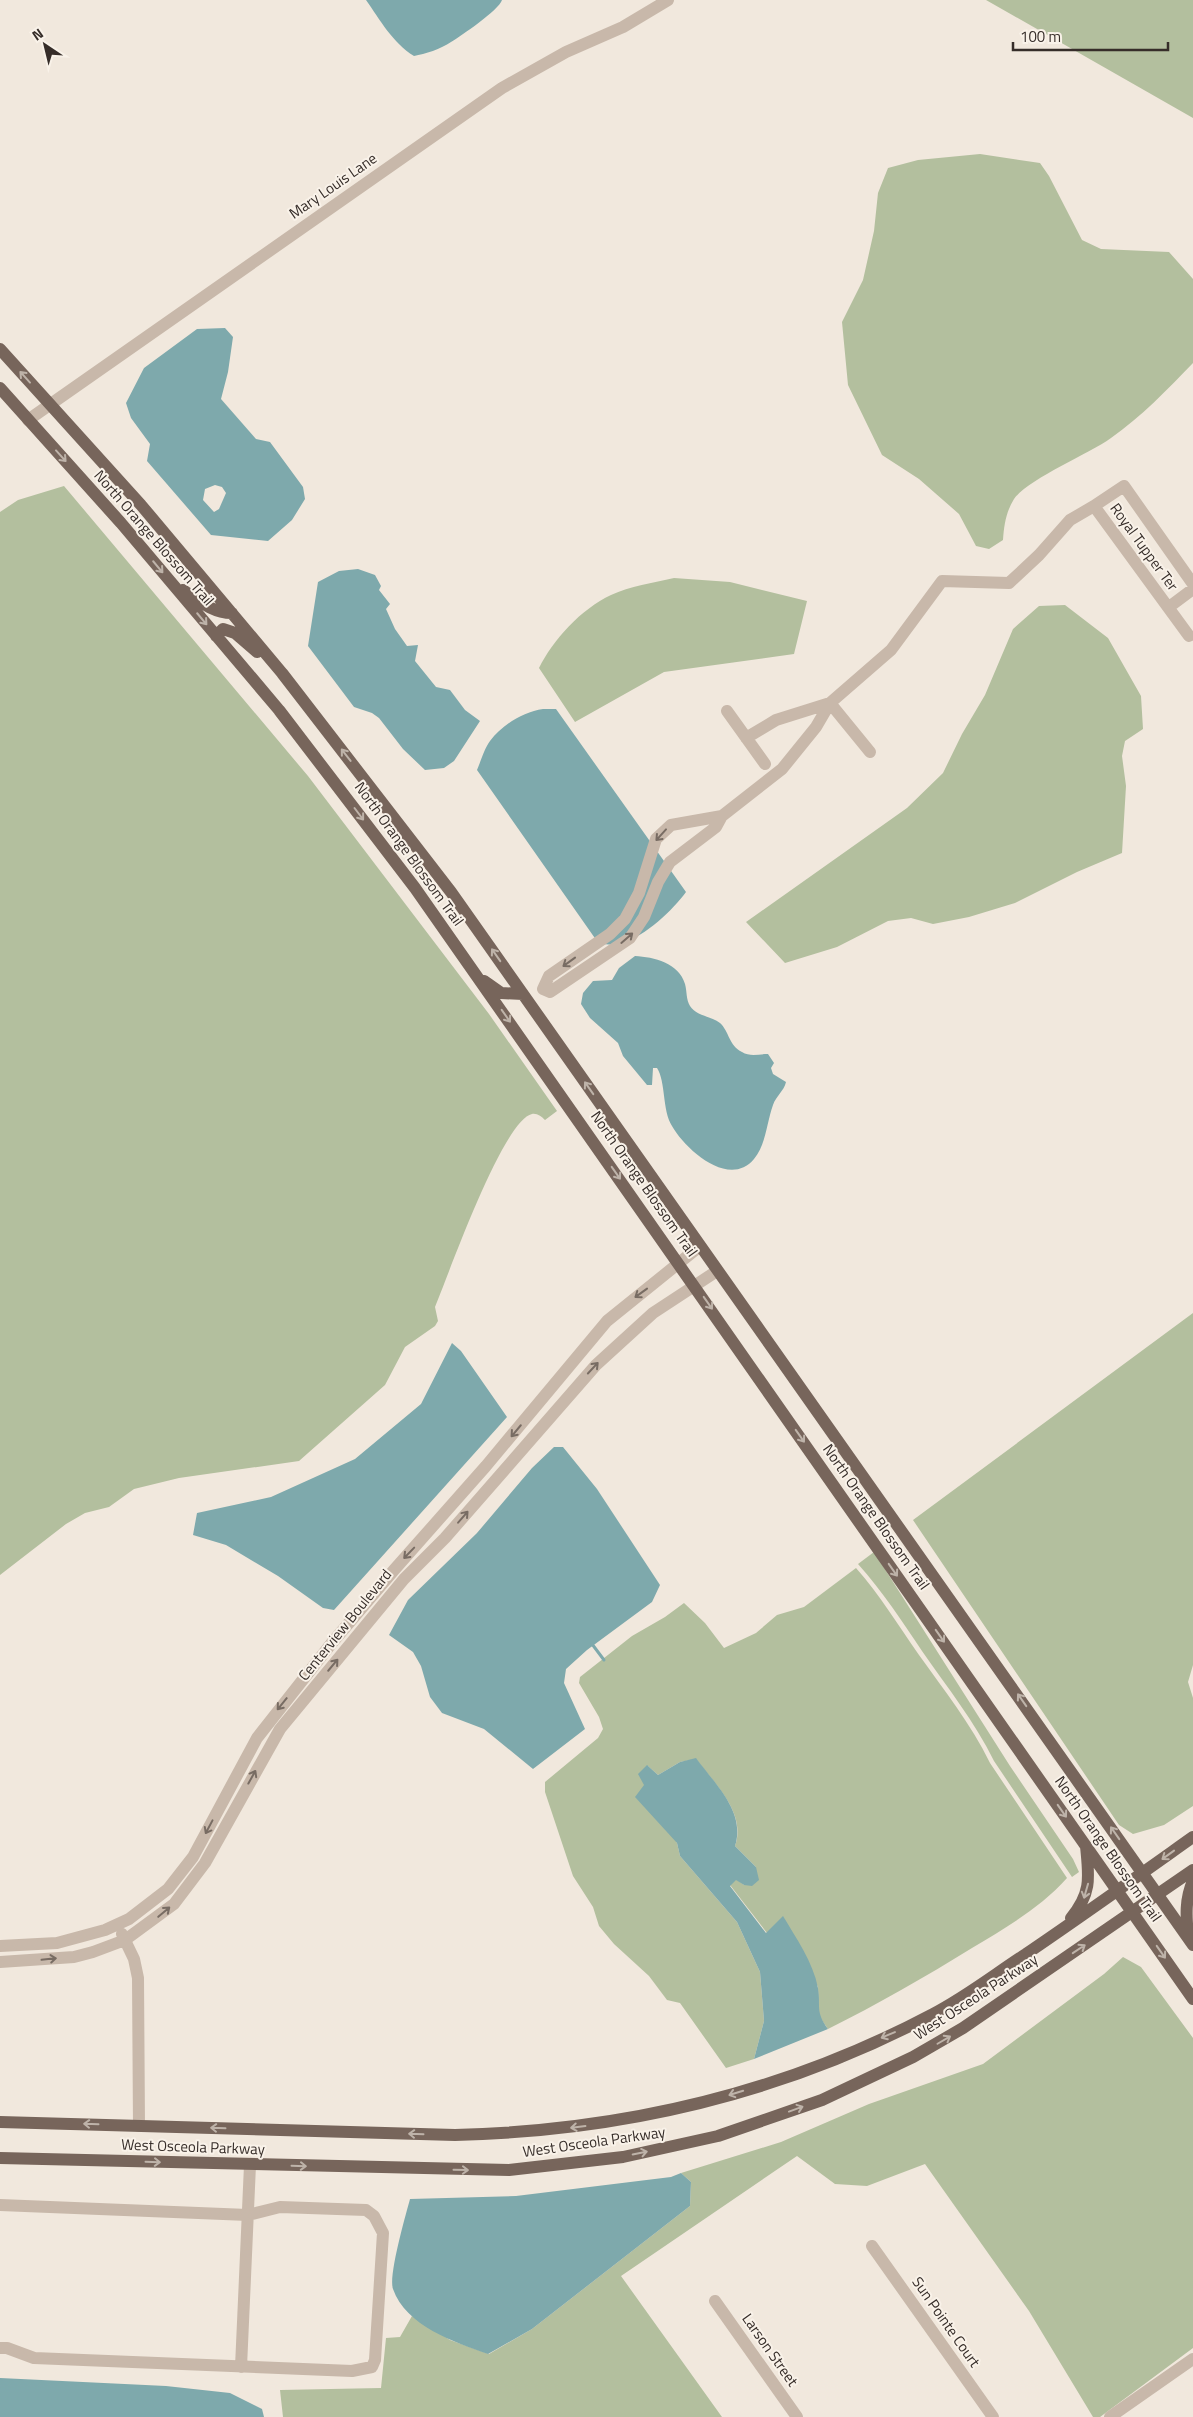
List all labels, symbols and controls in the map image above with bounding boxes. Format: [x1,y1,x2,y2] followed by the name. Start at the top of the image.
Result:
[20,20,70,70] north arrow
[1013,20,1168,52] scale bar
[27,23,47,45] text: N
[1020,25,1061,48] text: 100 m
[284,147,381,224] street label: Mary Louis Lane
[19,371,31,384] one-way arrow
[55,450,67,463] one-way arrow
[89,465,220,611] street label: North Orange Blossom Trail
[1105,498,1184,596] street label: Royal Tupper Ter
[153,560,164,573] one-way arrow
[196,612,207,625] one-way arrow
[341,748,352,761] one-way arrow
[349,777,470,931] street label: North Orange Blossom Trail
[354,807,364,821] one-way arrow
[655,829,667,842] one-way arrow
[620,933,633,944] one-way arrow
[490,949,501,962] one-way arrow
[563,956,577,967] one-way arrow
[501,1009,511,1023] one-way arrow
[584,1081,594,1095] one-way arrow
[585,1106,704,1261] street label: North Orange Blossom Trail
[611,1166,621,1180] one-way arrow
[634,1288,648,1298] one-way arrow
[703,1296,713,1310] one-way arrow
[587,1361,599,1374] one-way arrow
[511,1424,522,1437] one-way arrow
[795,1429,805,1443] one-way arrow
[817,1439,936,1594] street label: North Orange Blossom Trail
[457,1510,468,1523] one-way arrow
[403,1547,415,1559] one-way arrow
[888,1563,898,1577] one-way arrow
[292,1564,397,1686] street label: Centerview Boulevard
[935,1629,945,1643] one-way arrow
[327,1659,338,1672] one-way arrow
[1017,1693,1027,1707] one-way arrow
[277,1697,288,1710] one-way arrow
[248,1770,258,1784] one-way arrow
[1049,1771,1168,1926] street label: North Orange Blossom Trail
[1057,1804,1067,1818] one-way arrow
[204,1819,213,1834] one-way arrow
[1110,1826,1120,1840] one-way arrow
[1161,1850,1175,1860] one-way arrow
[1081,1883,1090,1899] one-way arrow
[158,1906,171,1918] one-way arrow
[1072,1944,1086,1954] one-way arrow
[1156,1945,1166,1959] one-way arrow
[909,1948,1042,2045] street label: West Osceola Parkway
[40,1954,56,1964] one-way arrow
[881,2031,896,2041] one-way arrow
[937,2034,951,2044] one-way arrow
[729,2088,745,2098] one-way arrow
[788,2104,804,2113] one-way arrow
[83,2120,99,2129] one-way arrow
[521,2120,667,2163] street label: West Osceola Parkway
[570,2122,586,2132] one-way arrow
[210,2123,226,2133] one-way arrow
[408,2129,424,2138] one-way arrow
[121,2132,265,2161] street label: West Osceola Parkway
[632,2148,648,2158] one-way arrow
[144,2157,161,2167] one-way arrow
[290,2161,307,2171] one-way arrow
[453,2165,469,2175] one-way arrow
[907,2272,987,2372] street label: Sun Pointe Court
[737,2308,805,2392] street label: Larson Street

